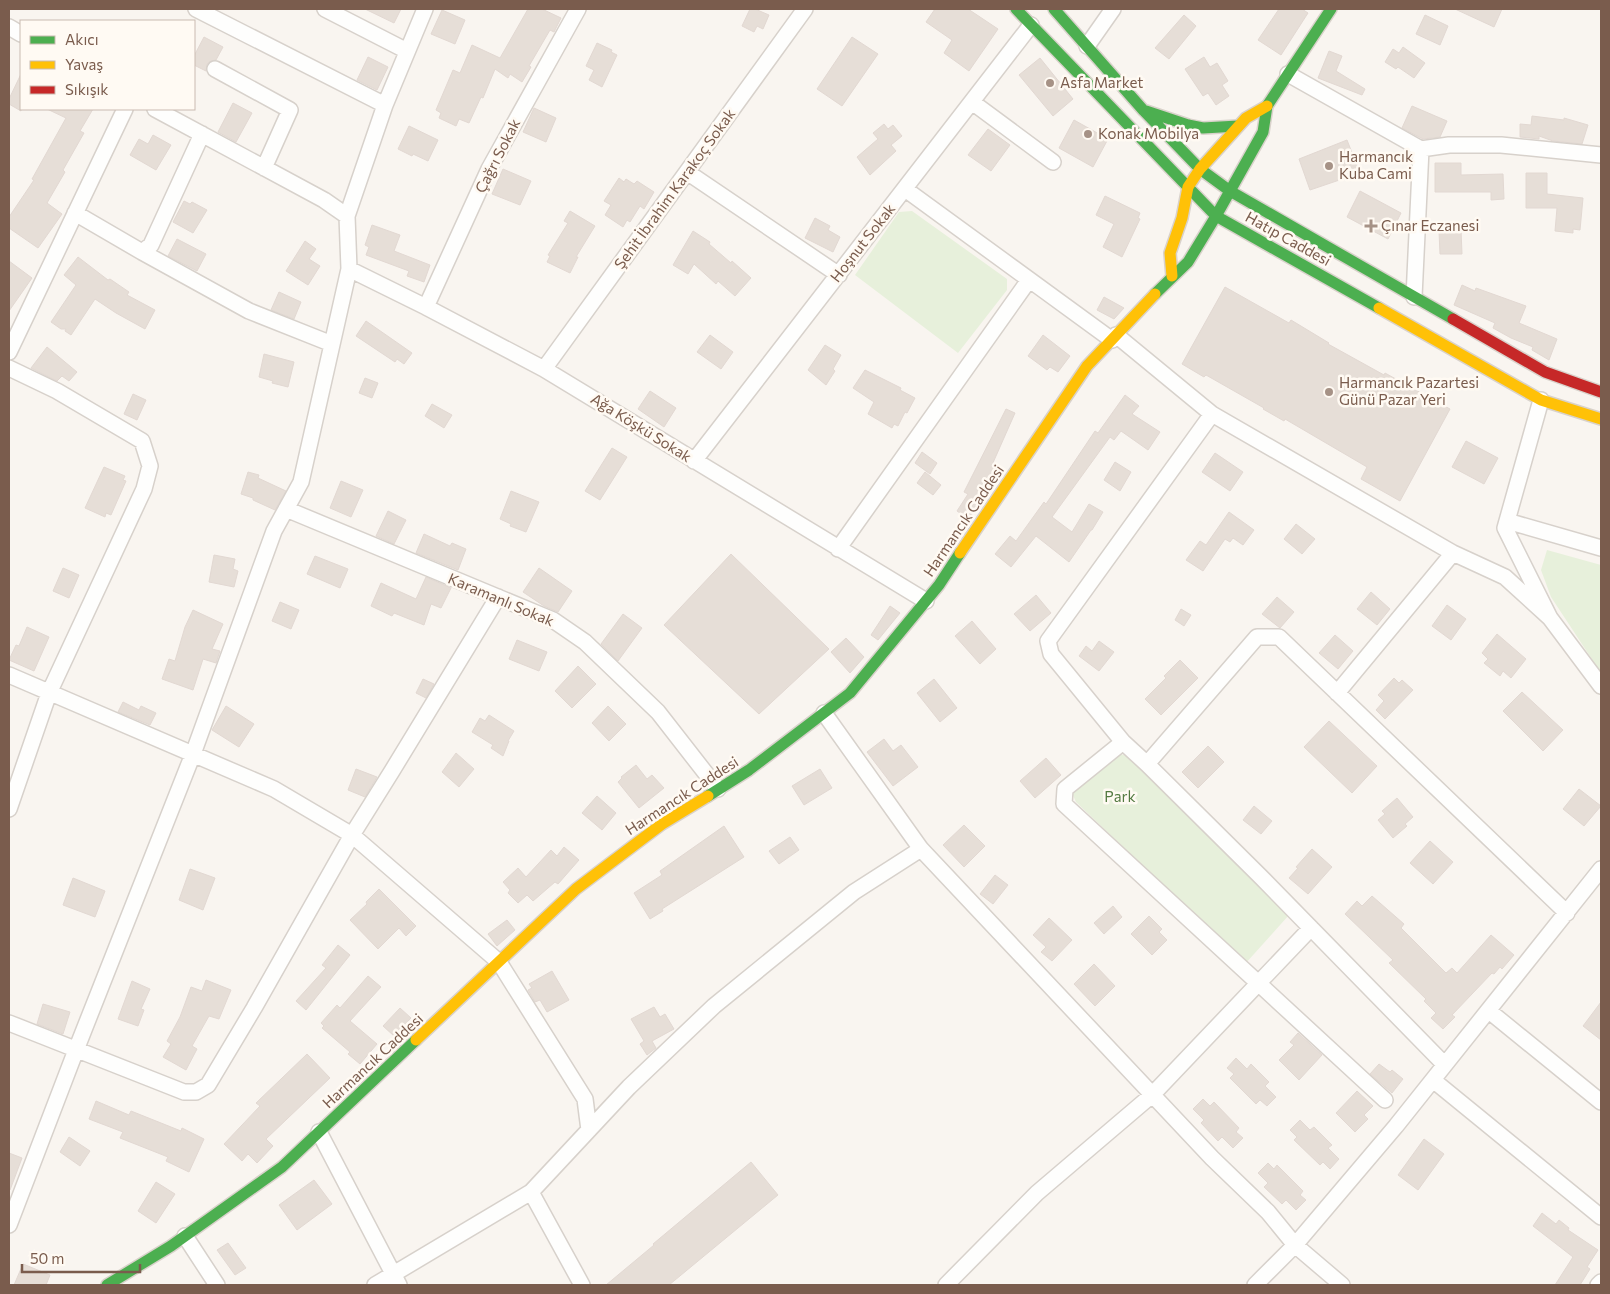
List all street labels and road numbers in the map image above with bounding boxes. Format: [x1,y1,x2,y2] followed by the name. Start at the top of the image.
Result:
[610,105,738,272] street label: Şehit İbrahim Karakoç Sokak
[471,115,523,196] street label: Çağrı Sokak
[826,200,898,285] street label: Hoşnut Sokak
[1243,207,1334,269] street label: Hatıp Caddesi
[588,389,695,465] street label: Ağa Köşkü Sokak
[919,461,1007,580] street label: Harmancık Caddesi
[446,569,557,630] street label: Karamanlı Sokak
[622,752,741,838] street label: Harmancık Caddesi
[318,1009,426,1111] street label: Harmancık Caddesi

